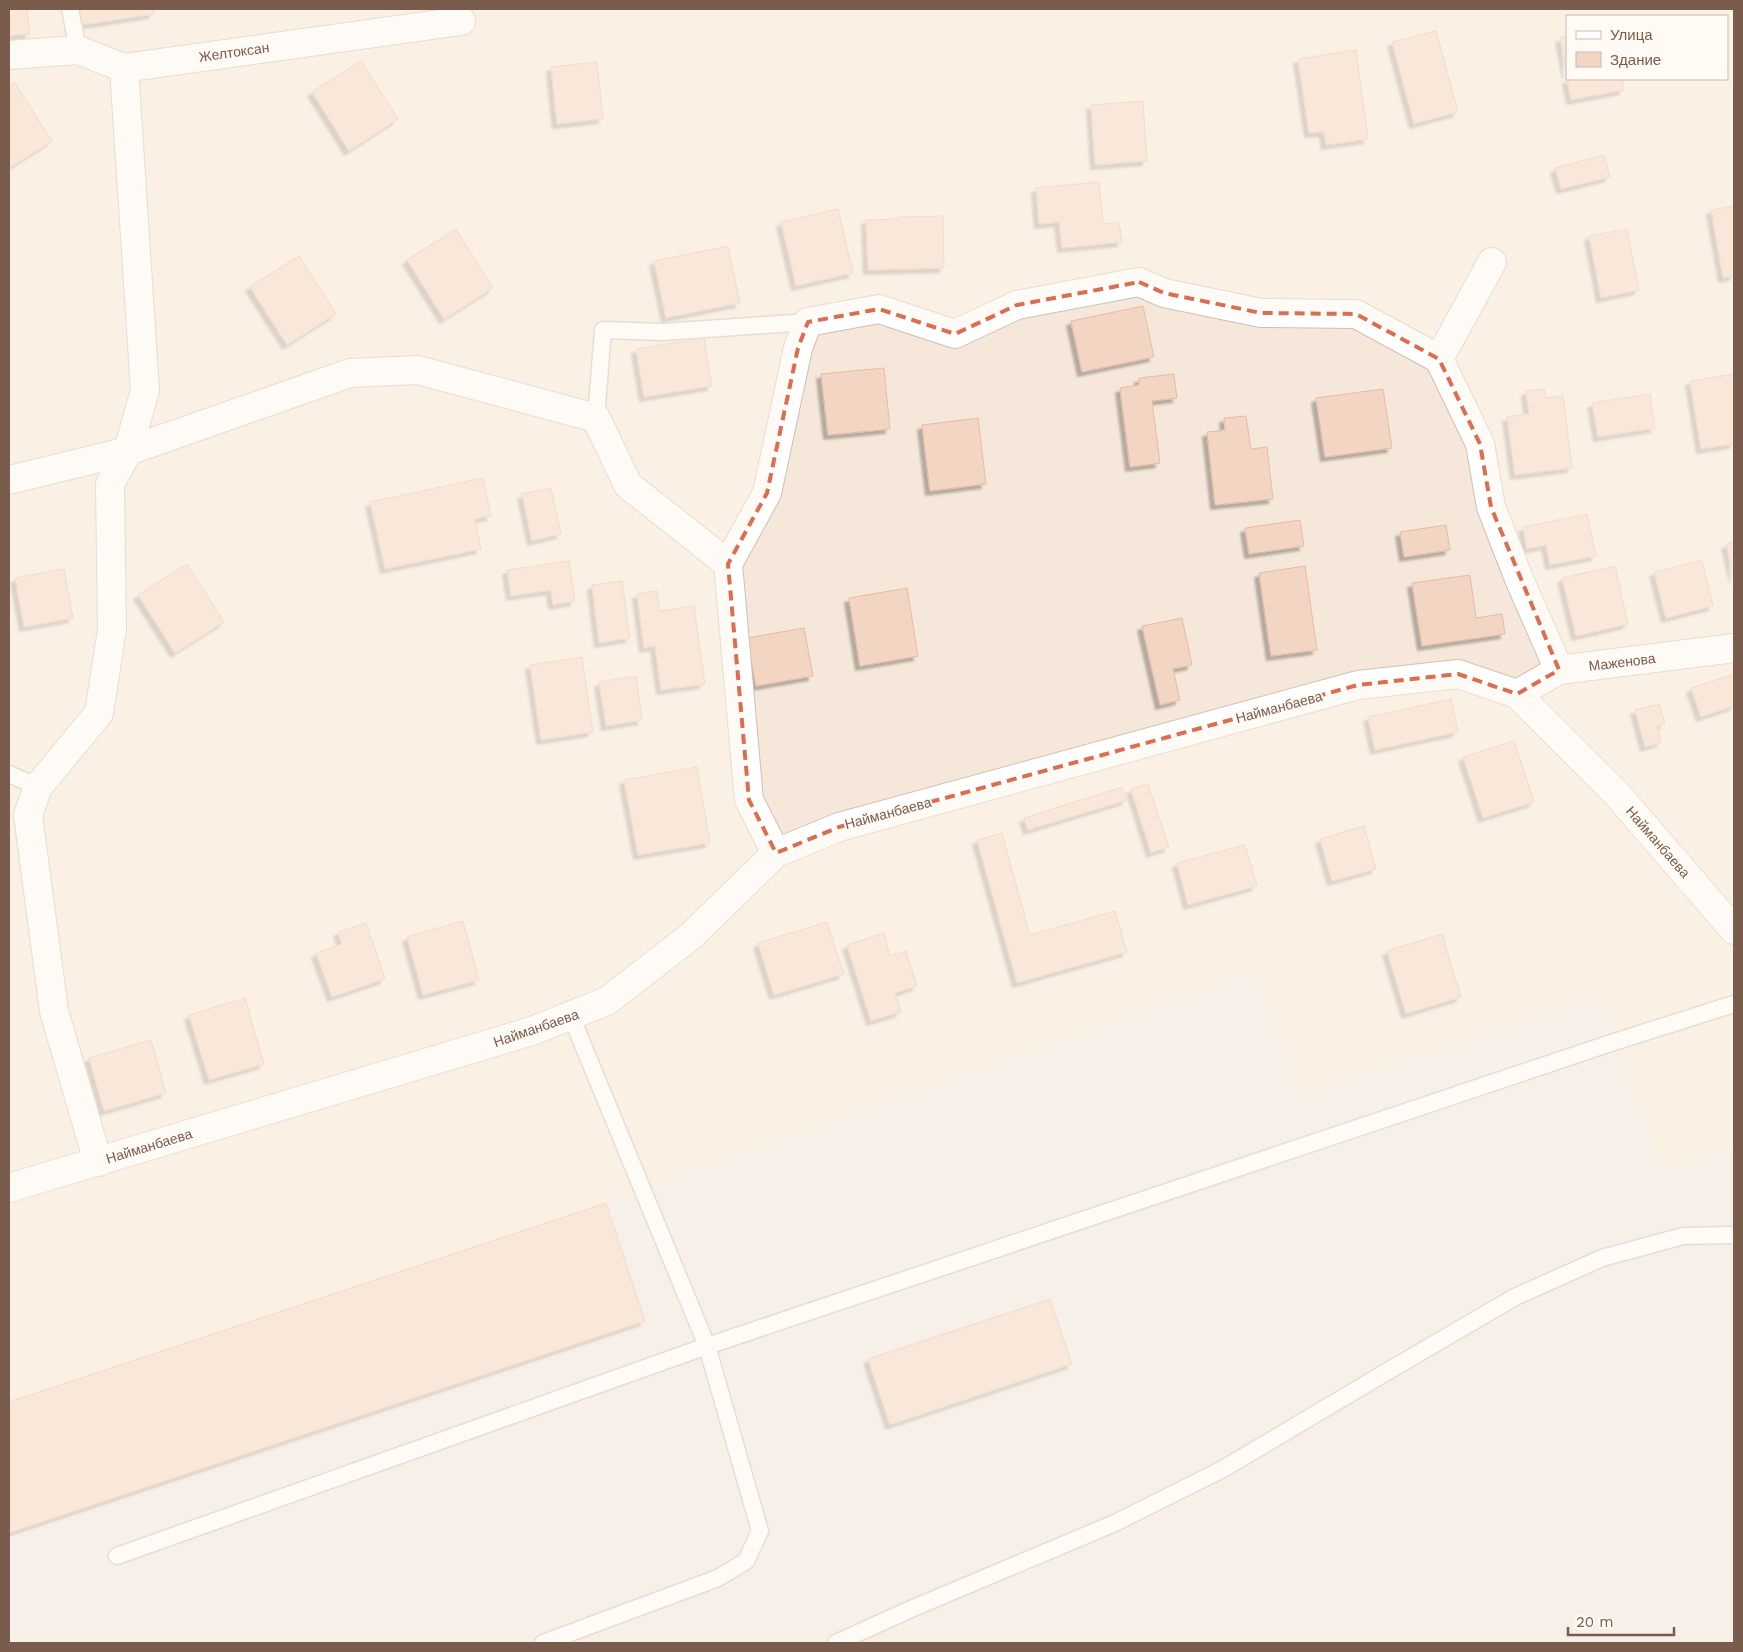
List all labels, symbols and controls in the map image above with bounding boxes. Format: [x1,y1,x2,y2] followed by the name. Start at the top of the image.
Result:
[1566,15,1728,80] legend
[1610,26,1653,44] text: Улица
[198,39,270,65] street label: Желтоксан
[1610,51,1661,69] text: Здание
[1588,650,1657,674] street label: Маженова
[1234,688,1324,726] street label: Найманбаева
[843,794,933,832] street label: Найманбаева
[1623,803,1693,881] street label: Найманбаева
[491,1006,581,1050] street label: Найманбаева
[104,1125,194,1167] street label: Найманбаева
[1568,1604,1674,1636] scale bar
[1576,1613,1614,1631] text: 20 m

